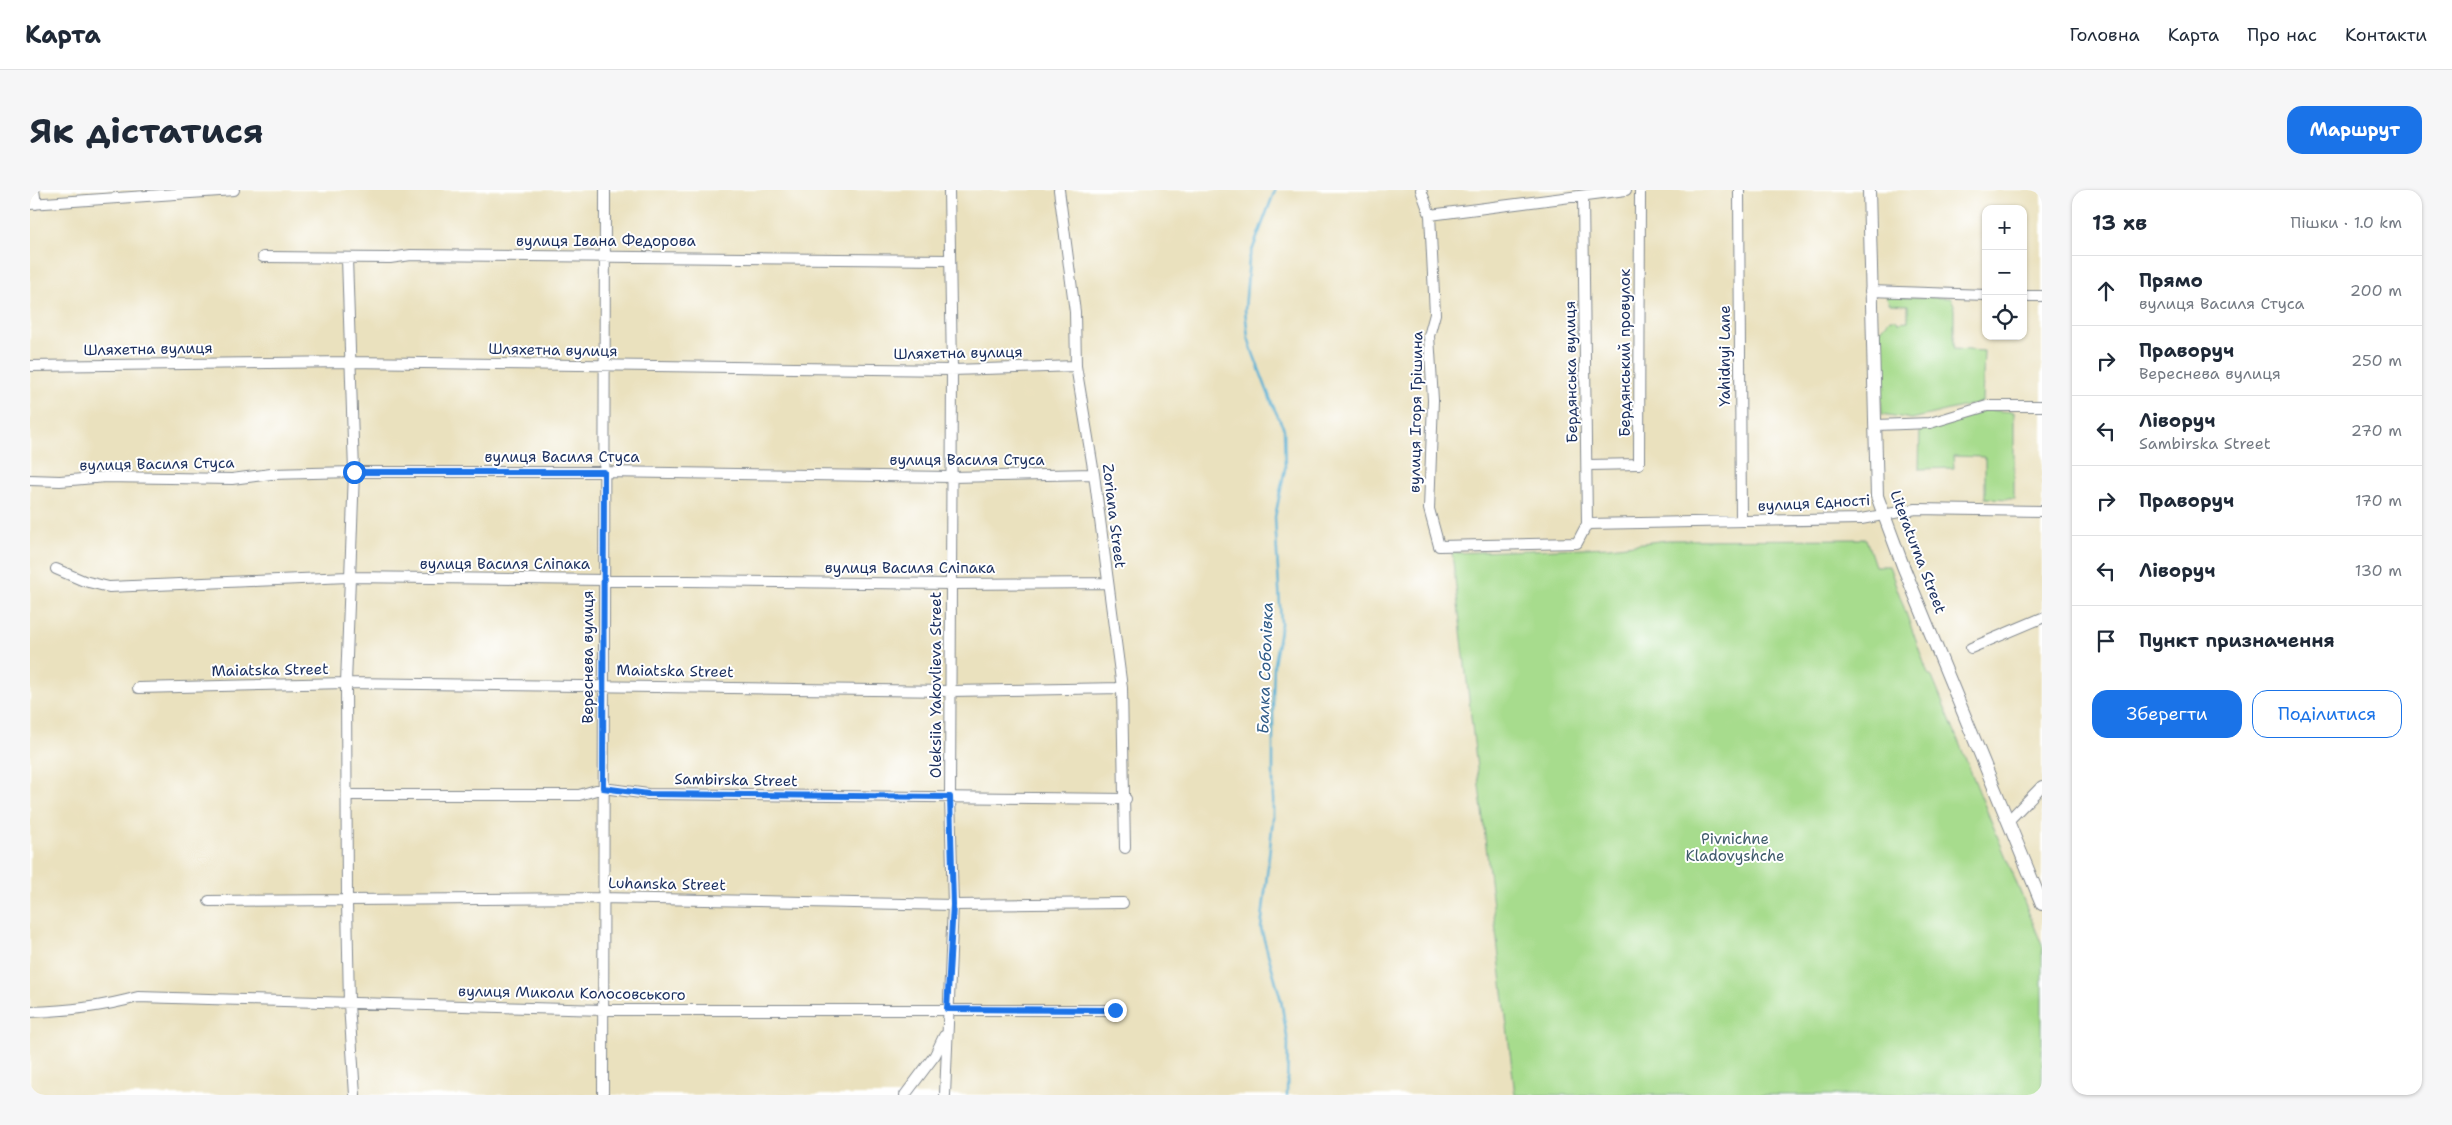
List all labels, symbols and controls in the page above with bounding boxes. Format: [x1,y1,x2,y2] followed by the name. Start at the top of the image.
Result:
[25,19,101,51] text: Карта
[2069,23,2140,47] text: Головна
[2168,23,2219,47] text: Карта
[2247,23,2317,47] text: Про нас
[2345,23,2427,47] text: Контакти
[2287,106,2422,154] button: Маршрут
[30,107,264,154] text: Як дістатися
[1982,205,2027,340] map controls
[1982,205,2027,250] button: +
[2092,209,2147,237] text: 13 хв
[2291,212,2402,233] text: Пішки · 1.0 km
[516,231,697,251] street label: вулиця Івана Федорова
[1982,250,2027,295] button: −
[2139,268,2203,293] text: Прямо
[1615,269,1635,437] street label: Бердянський провулок
[2092,277,2120,305] icon: ahead
[2350,280,2402,301] text: 200 m
[2139,293,2305,314] text: вулиця Василя Стуса
[1982,295,2027,340] button: locate
[1560,301,1582,443] street label: Бердянська вулиця
[1715,305,1735,407] street label: Yahidnyi Lane
[1405,330,1427,493] street label: вулиця Ігоря Грішина
[83,338,213,360] street label: Шляхетна вулиця
[2139,338,2234,363] text: Праворуч
[488,339,618,361] street label: Шляхетна вулиця
[893,342,1023,364] street label: Шляхетна вулиця
[2092,347,2120,375] icon: right
[2351,350,2402,371] text: 250 m
[2139,363,2281,384] text: Вереснева вулиця
[2139,408,2215,433] text: Ліворуч
[2092,417,2120,445] icon: left
[2351,420,2402,441] text: 270 m
[2139,433,2271,454] text: Sambirska Street
[484,447,640,467] street label: вулиця Василя Стуса
[889,450,1045,470] street label: вулиця Василя Стуса
[79,453,235,475] street label: вулиця Василя Стуса
[343,461,366,484] route start
[1098,463,1130,569] street label: Zoriana Street
[1885,487,1951,617] street label: Literaturna Street
[2092,487,2120,515] icon: right
[2139,488,2234,513] text: Праворуч
[1757,490,1871,516] street label: вулиця Єдності
[2355,490,2402,511] text: 170 m
[420,554,591,574] street label: вулиця Василя Сліпака
[2092,557,2120,585] icon: left
[825,558,996,578] street label: вулиця Василя Сліпака
[2139,558,2215,583] text: Ліворуч
[2355,560,2402,581] text: 130 m
[578,590,598,724] street label: Вереснева вулиця
[926,592,946,778] street label: Oleksiia Yakovlieva Street
[1252,602,1278,734] water label: Балка Соболівка
[2092,627,2120,655] icon: arrive
[2139,628,2335,653] text: Пункт призначення
[211,659,329,681] street label: Maiatska Street
[616,660,734,682] street label: Maiatska Street
[2092,690,2242,738] button: Зберегти
[2252,690,2402,738] button: Поділитися
[674,769,798,791] street label: Sambirska Street
[1685,829,1785,866] park label: Pivnichne Kladovyshche
[608,873,726,895] street label: Luhanska Street
[458,981,686,1005] street label: вулиця Миколи Колосовського
[1104,999,1127,1022] route end

